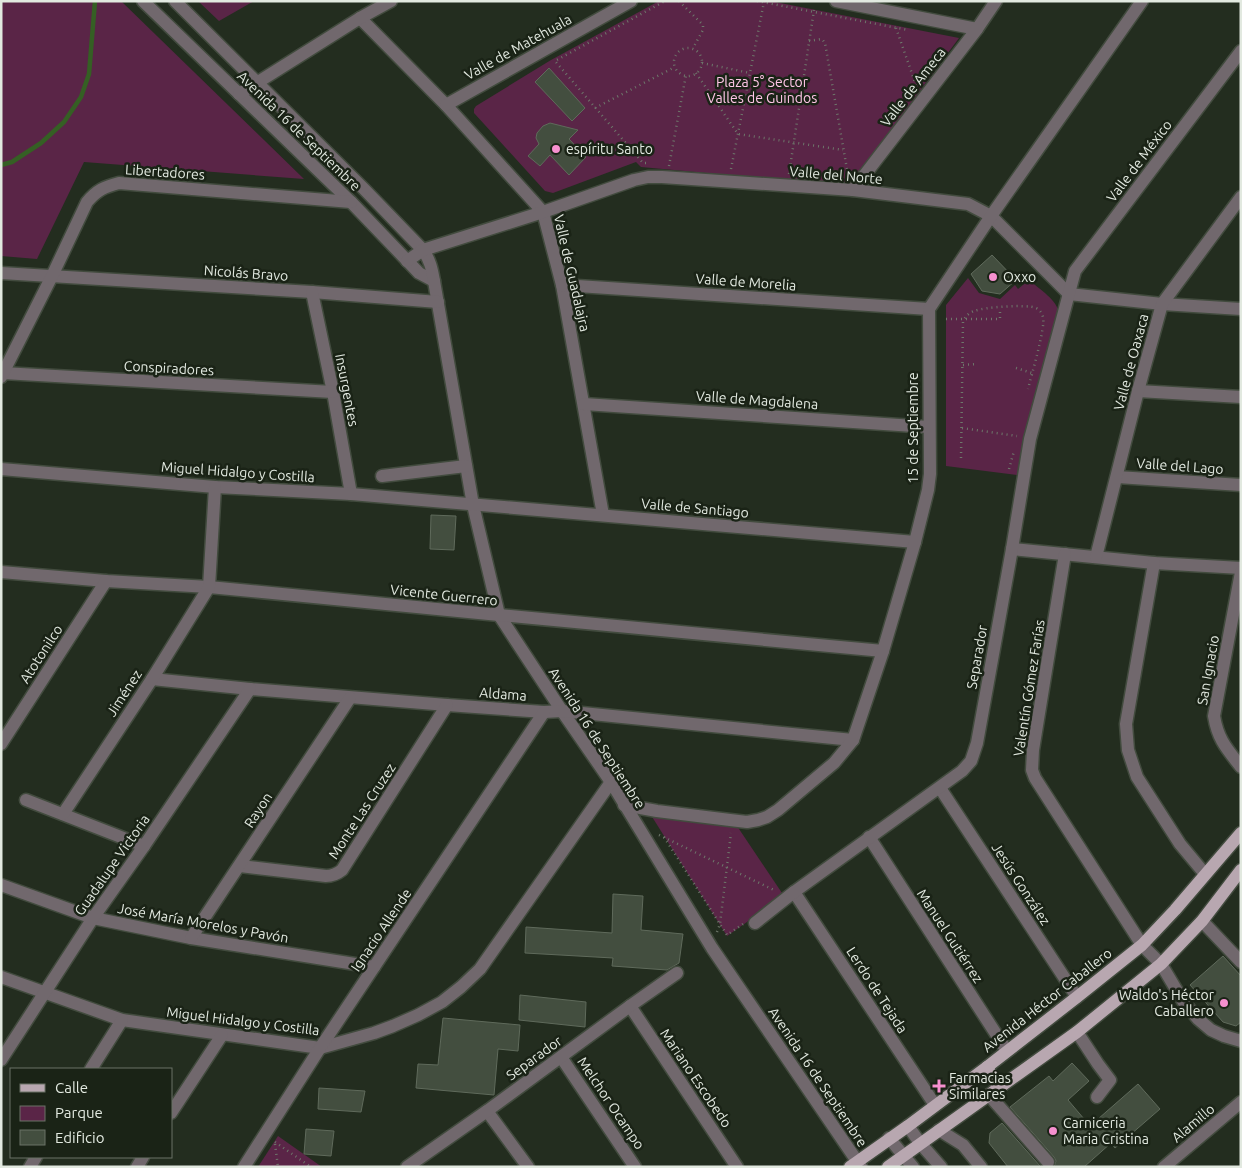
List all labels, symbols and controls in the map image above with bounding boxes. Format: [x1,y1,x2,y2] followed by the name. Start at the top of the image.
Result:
[462,11,574,83] street label: Valle de Matehuala
[877,44,949,130] street label: Valle de Ameca
[234,68,364,194] street label: Avenida 16 de Septiembre
[707,74,817,106] park label: Plaza 5° Sector Valles de Guindos
[1103,117,1175,205] street label: Valle de México
[566,141,653,157] place label: espíritu Santo
[550,143,562,155] marker: espíritu Santo
[125,161,205,183] street label: Libertadores
[789,163,883,187] street label: Valle del Norte
[551,213,593,333] street label: Valle de Guadalajra
[203,262,289,284] street label: Nicolás Bravo
[1003,269,1036,285] place label: Oxxo
[695,271,797,293] street label: Valle de Morelia
[987,271,999,283] marker: Oxxo
[1110,312,1152,412] street label: Valle de Oaxaca
[332,352,362,428] street label: Insurgentes
[123,358,215,378] street label: Conspiradores
[905,372,921,484] street label: 15 de Septiembre
[695,388,819,412] street label: Valle de Magdalena
[1136,455,1224,477] street label: Valle del Lago
[161,459,315,485] street label: Miguel Hidalgo y Costilla
[640,495,750,521] street label: Valle de Santiago
[389,581,499,609] street label: Vicente Guerrero
[1010,618,1048,758] street label: Valentín Gómez Farías
[16,622,66,686] street label: Atotonilco
[964,623,991,690] street label: Separador
[1194,634,1222,706] street label: San Ignacio
[545,665,649,811] street label: Avenida 16 de Septiembre
[103,667,145,719] street label: Jiménez
[479,684,527,704] street label: Aldama
[325,760,399,862] street label: Monte Las Cruzez
[241,789,275,831] street label: Rayon
[71,811,153,919] street label: Guadalupe Victoria
[988,840,1054,928] street label: Jesús González
[347,886,415,974] street label: Ignacio Allende
[914,886,986,986] street label: Manuel Gutiérrez
[116,900,290,946] street label: José María Morelos y Pavón
[843,944,911,1036] street label: Lerdo de Tejada
[979,945,1115,1055] street label: Avenida Héctor Caballero
[1119,987,1215,1019] place label: Waldo's Héctor Caballero
[1218,997,1230,1009] marker: Waldo's Héctor Caballero
[166,1004,320,1038] street label: Miguel Hidalgo y Costilla
[765,1004,871,1150] street label: Avenida 16 de Septiembre
[657,1026,735,1130] street label: Mariano Escobedo
[503,1032,565,1083] street label: Separador
[574,1054,648,1152] street label: Melchor Ocampo
[10,1068,172,1158] legend
[949,1070,1011,1102] place label: Farmacias Similares
[55,1079,88,1096] text: Calle
[933,1080,945,1092] marker: Farmacias Similares
[1168,1100,1218,1146] street label: Alamillo
[55,1104,103,1121] text: Parque
[1063,1115,1149,1147] place label: Carniceria Maria Cristina
[1047,1125,1059,1137] marker: Carniceria Maria Cristina
[55,1129,104,1146] text: Edificio

